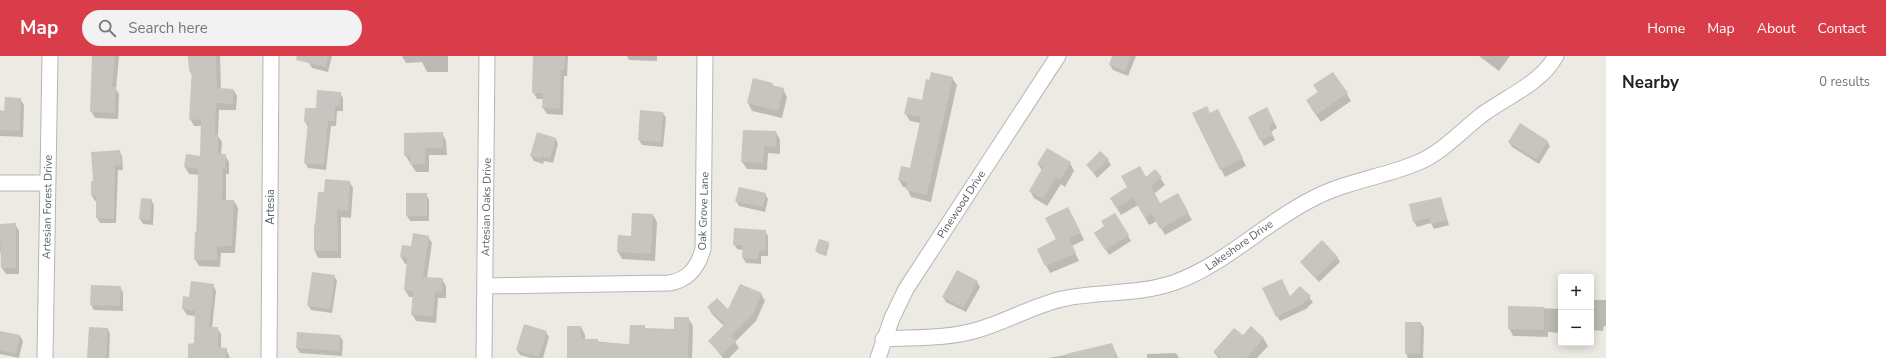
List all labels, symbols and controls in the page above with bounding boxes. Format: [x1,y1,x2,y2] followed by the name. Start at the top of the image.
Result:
[82,10,362,46] search box
[20,15,58,41] text: Map
[96,17,118,39] icon: search
[128,18,208,38] text: Search here
[1647,19,1685,38] text: Home
[1707,19,1735,38] text: Map
[1757,19,1796,38] text: About
[1818,19,1866,38] text: Contact
[1622,71,1679,94] text: Nearby
[1819,73,1870,91] text: 0 results
[39,155,56,259] street label: Artesian Forest Drive
[478,157,495,256] street label: Artesian Oaks Drive
[934,167,989,241] street label: Pinewood Drive
[695,171,712,251] street label: Oak Grove Lane
[263,189,278,225] street label: Artesia
[1203,216,1276,274] street label: Lakeshore Drive
[1558,274,1594,346] map controls
[1558,274,1594,310] button: +
[1558,310,1594,346] button: −

